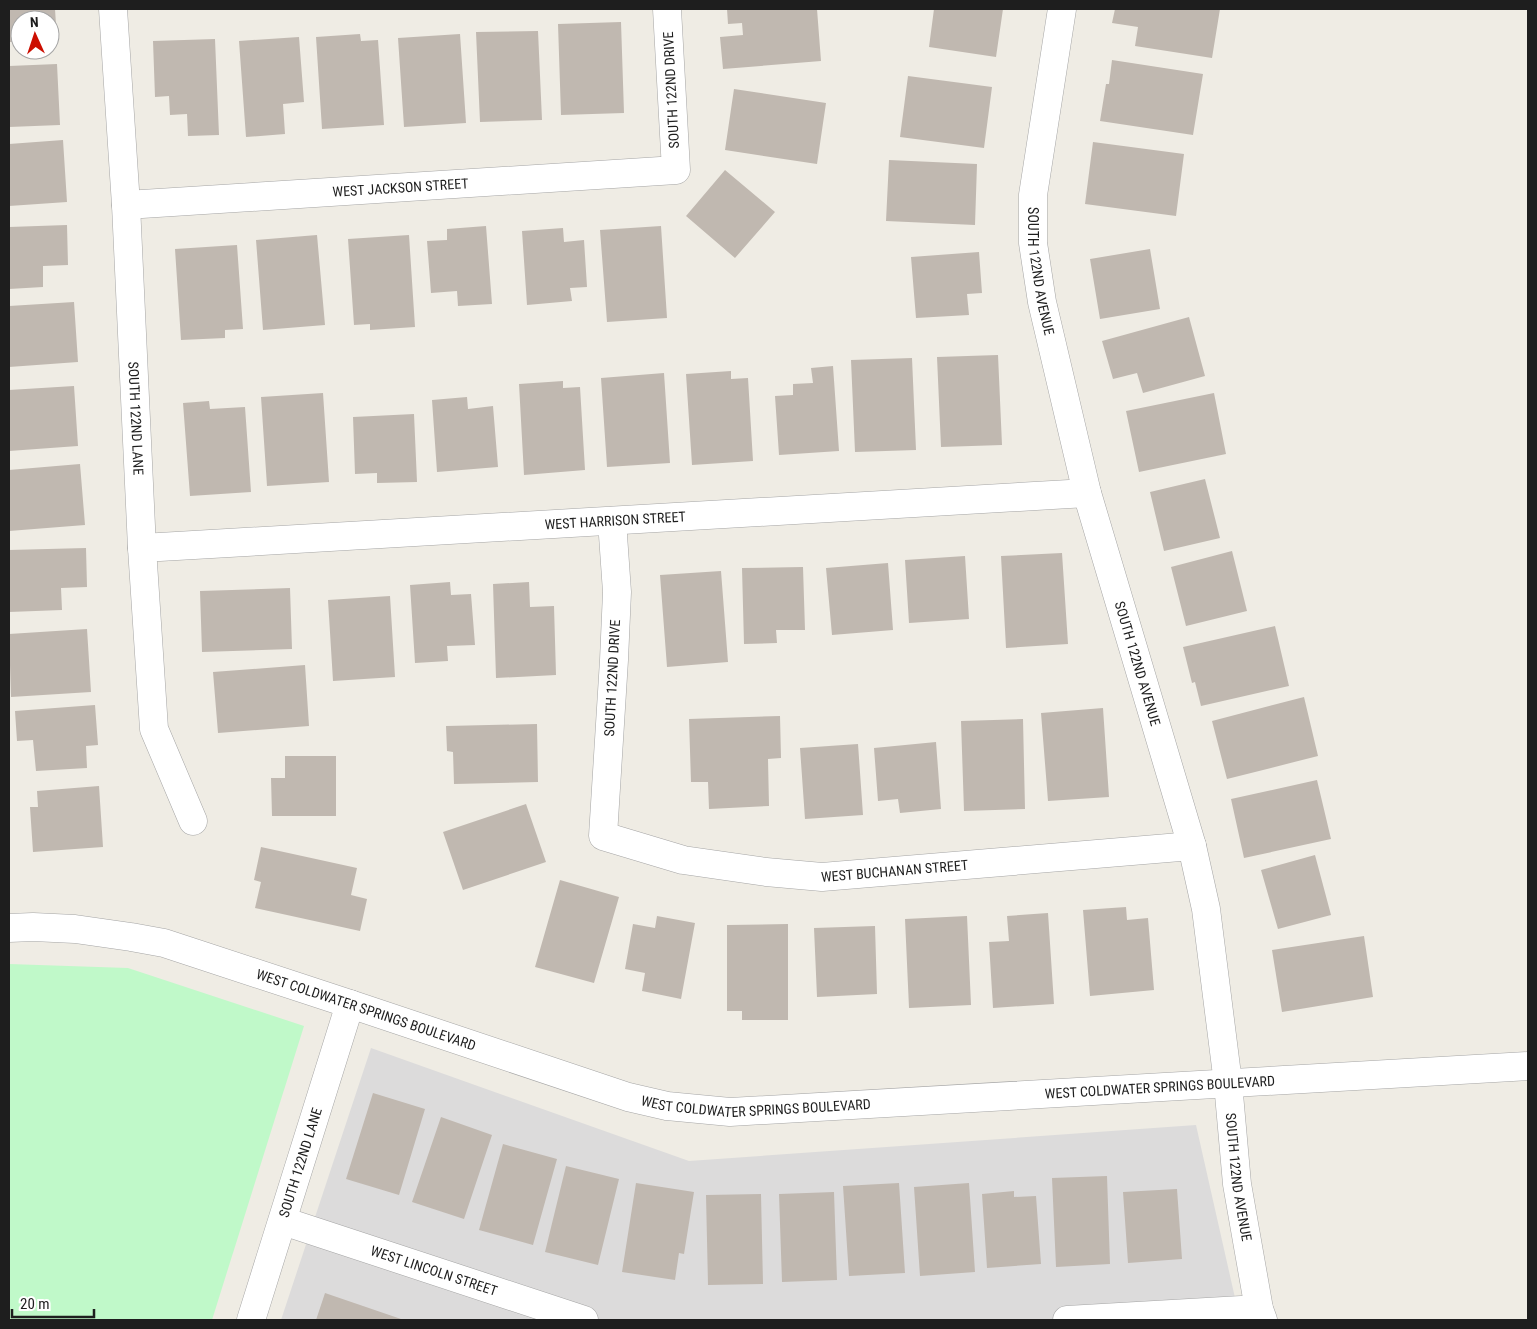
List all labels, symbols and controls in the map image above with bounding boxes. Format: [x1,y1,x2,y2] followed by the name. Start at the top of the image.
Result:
[10,10,60,60] north arrow
[30,14,39,30] text: N
[660,31,682,149] street label: SOUTH 122ND DRIVE
[332,175,469,200] street label: WEST JACKSON STREET
[1025,207,1058,337] street label: SOUTH 122ND AVENUE
[125,361,147,476] street label: SOUTH 122ND LANE
[544,508,686,533] street label: WEST HARRISON STREET
[1112,599,1164,728] street label: SOUTH 122ND AVENUE
[601,619,623,737] street label: SOUTH 122ND DRIVE
[820,857,969,885] street label: WEST BUCHANAN STREET
[254,966,478,1054] street label: WEST COLDWATER SPRINGS BOULEVARD
[1044,1073,1275,1102] street label: WEST COLDWATER SPRINGS BOULEVARD
[640,1092,871,1120] street label: WEST COLDWATER SPRINGS BOULEVARD
[276,1106,325,1219] street label: SOUTH 122ND LANE
[1223,1112,1255,1242] street label: SOUTH 122ND AVENUE
[369,1242,499,1299] street label: WEST LINCOLN STREET
[12,1286,95,1318] scale bar
[20,1295,50,1313] text: 20 m

